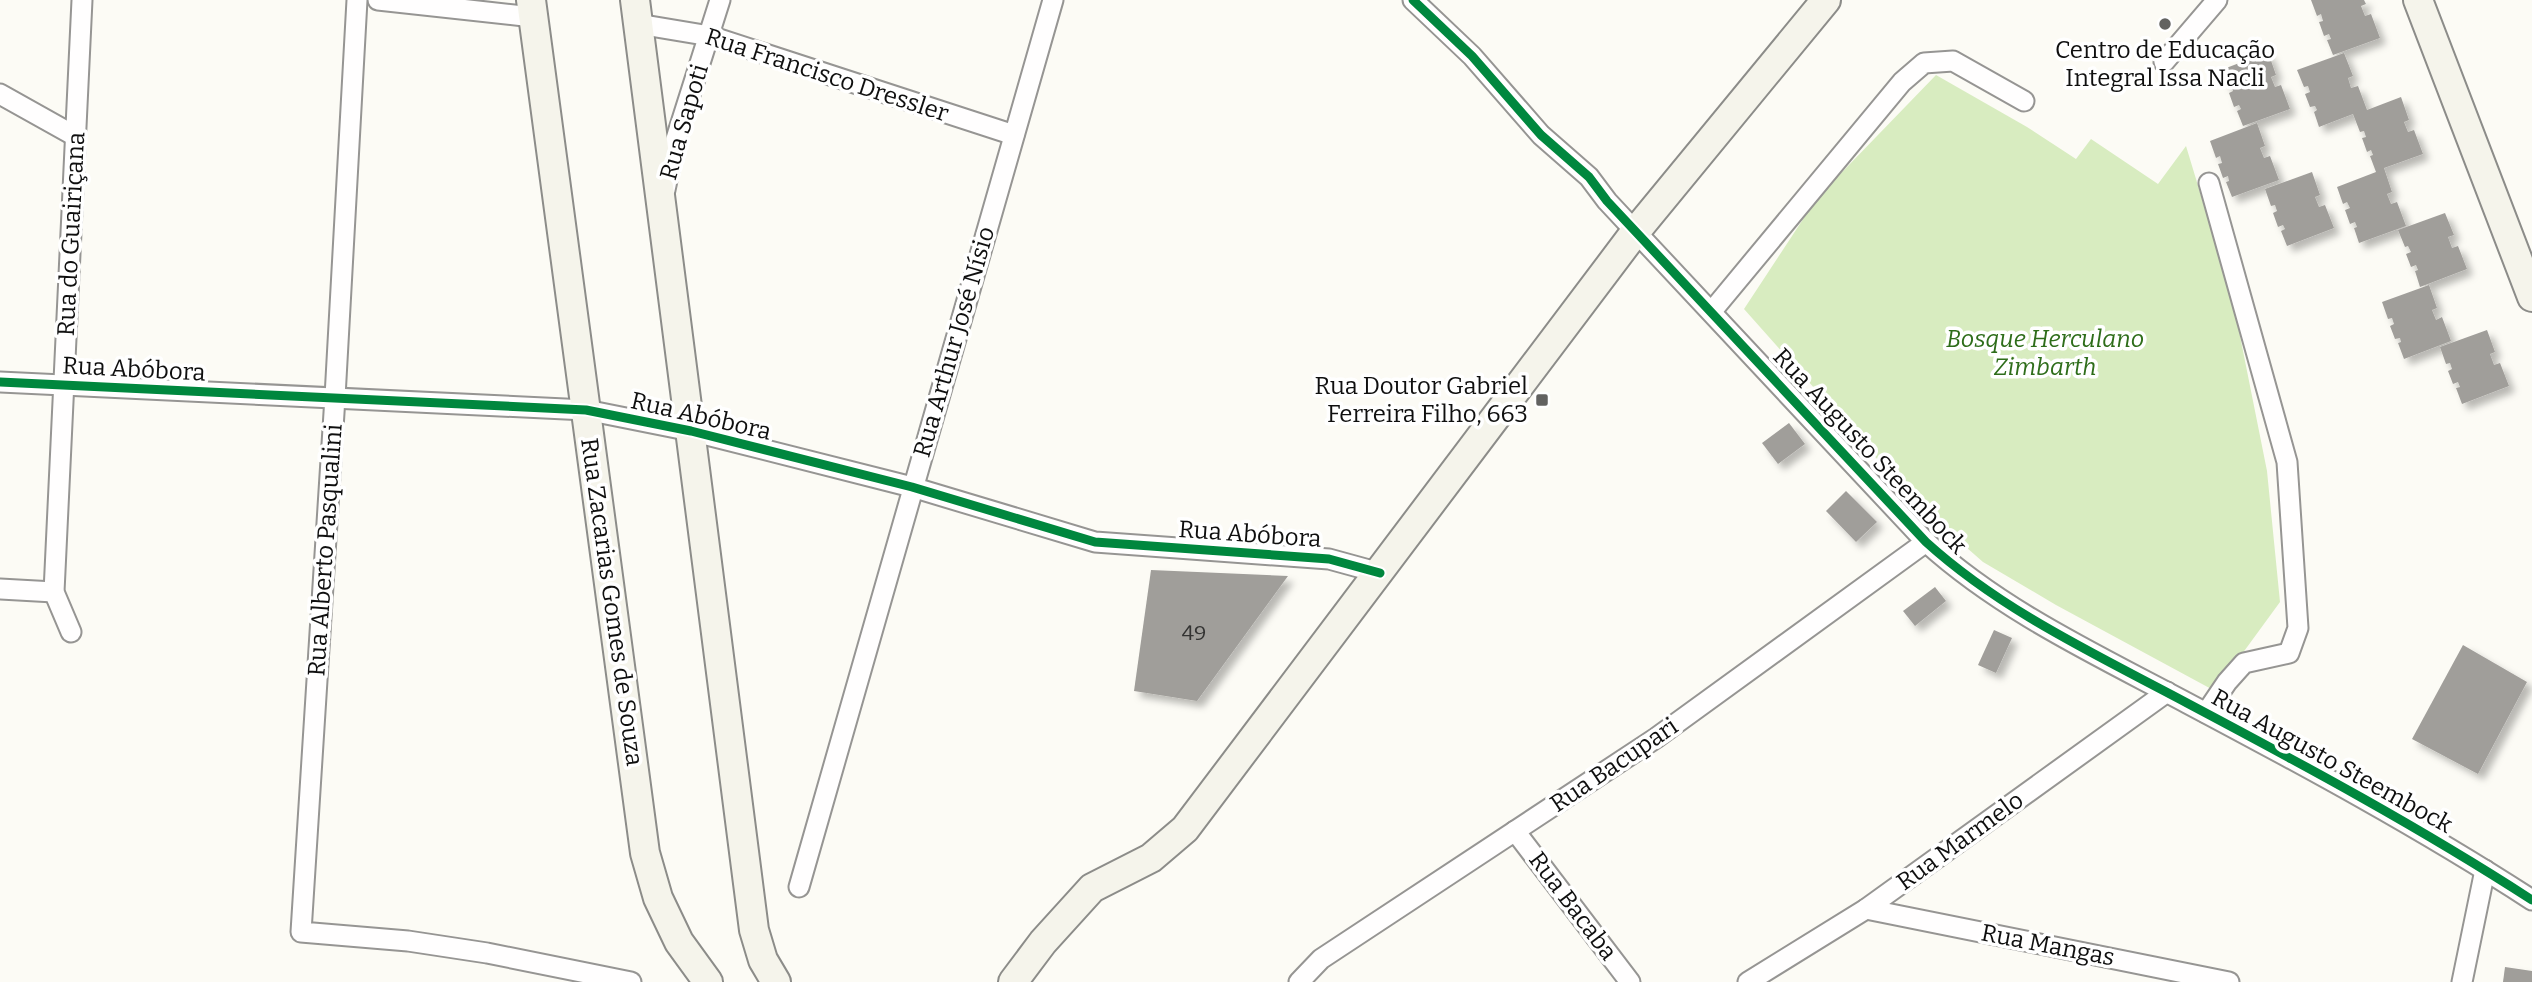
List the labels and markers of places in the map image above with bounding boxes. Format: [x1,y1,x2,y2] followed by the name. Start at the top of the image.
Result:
[2157,16,2173,32] marker: Centro de Educação Integral Issa Nacli
[2055,36,2275,92] place label: Centro de Educação Integral Issa Nacli
[1315,372,1528,428] place label: Rua Doutor Gabriel Ferreira Filho, 663
[1534,392,1550,408] marker: Rua Doutor Gabriel Ferreira Filho, 663

